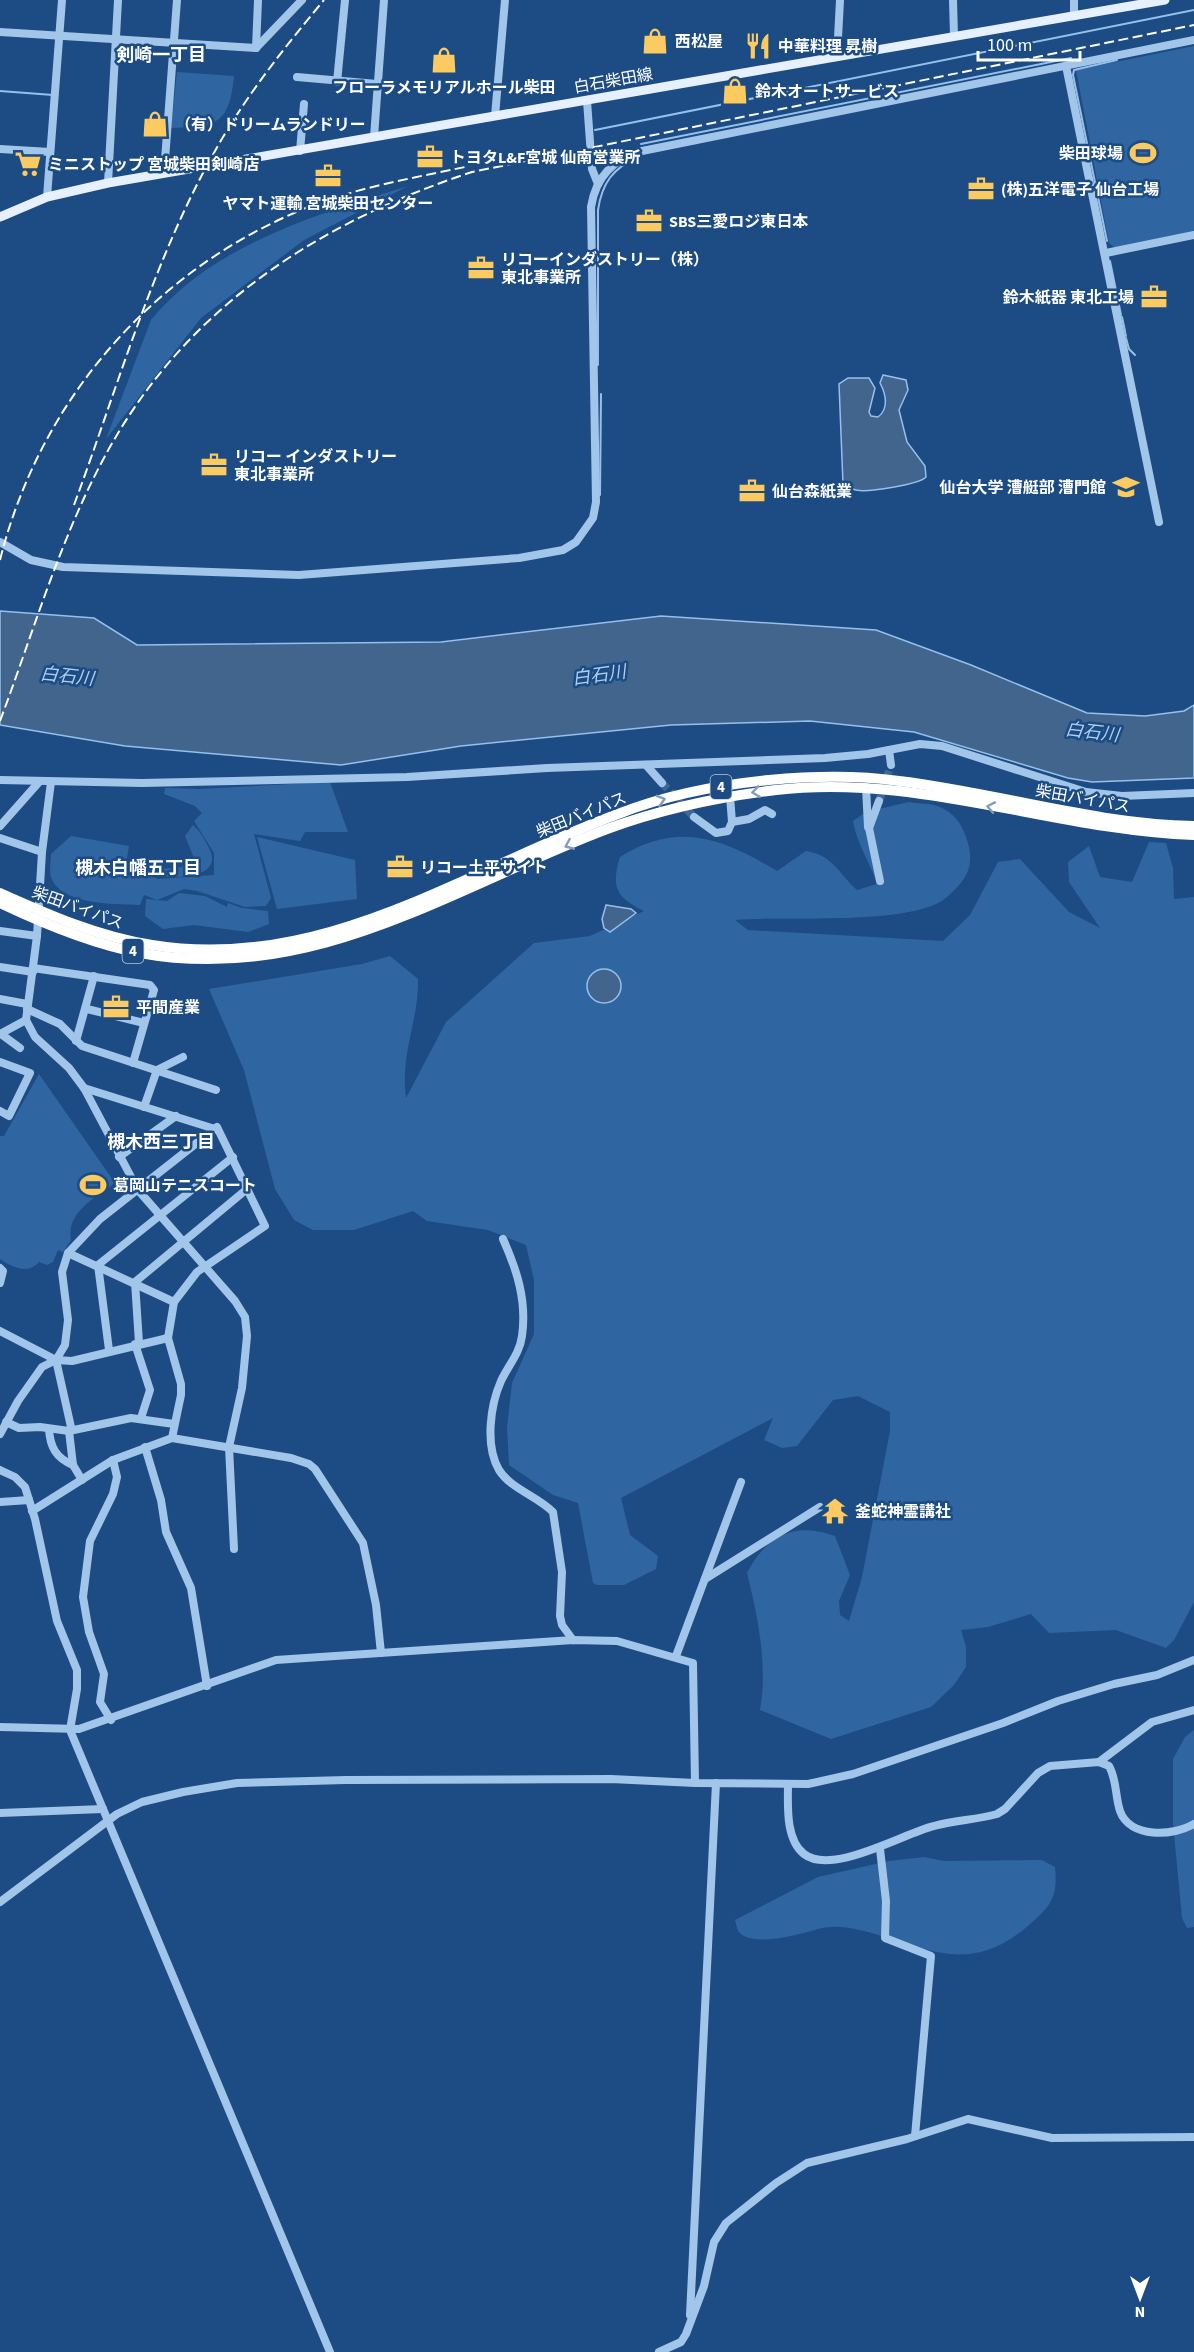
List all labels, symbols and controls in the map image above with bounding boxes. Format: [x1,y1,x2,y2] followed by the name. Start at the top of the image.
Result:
[978,24,1080,62] scale bar
[640,26,670,56] shop icon: 西松屋
[675,31,723,53] place label: 西松屋
[743,31,773,61] restaurant icon: 中華料理 昇樹
[987,33,1032,58] text: 100 m
[778,36,877,58] place label: 中華料理 昇樹
[116,43,206,68] district label: 剣崎一丁目
[429,45,459,75] shop icon: フローラメモリアルホール柴田
[572,63,654,99] street label: 白石柴田線
[720,76,750,106] shop icon: 鈴木オートサービス
[332,77,556,99] place label: フローラメモリアルホール柴田
[755,81,899,103] place label: 鈴木オートサービス
[140,109,170,139] shop icon: （有）ドリームランドリー
[175,114,366,136] place label: （有）ドリームランドリー
[1128,138,1158,168] sports icon: 柴田球場
[415,142,445,172] office icon: トヨタL&F宮城 仙南営業所
[1059,143,1123,165] place label: 柴田球場
[450,147,641,169] place label: トヨタL&F宮城 仙南営業所
[13,149,43,179] supermarket icon: ミニストップ 宮城柴田剣崎店
[48,154,259,176] place label: ミニストップ 宮城柴田剣崎店
[313,161,343,191] office icon: ヤマト運輸 宮城柴田センター
[966,174,996,204] office icon: (株)五洋電子 仙台工場
[1001,179,1159,201] place label: (株)五洋電子 仙台工場
[222,193,434,215] place label: ヤマト運輸 宮城柴田センター
[634,206,664,236] office icon: SBS三愛ロジ東日本
[669,211,808,233] place label: SBS三愛ロジ東日本
[501,249,709,289] place label: リコーインダストリー（株） 東北事業所
[466,253,496,283] office icon: リコーインダストリー（株） 東北事業所
[1139,282,1169,312] office icon: 鈴木紙器 東北工場
[1003,287,1134,309] place label: 鈴木紙器 東北工場
[234,446,397,486] place label: リコー インダストリー 東北事業所
[199,450,229,480] office icon: リコー インダストリー 東北事業所
[1111,472,1141,502] school or university icon: 仙台大学 漕艇部 漕門館
[737,476,767,506] office icon: 仙台森紙業
[939,477,1106,499] place label: 仙台大学 漕艇部 漕門館
[771,481,852,503] place label: 仙台森紙業
[571,659,630,692] water label: 白石川
[39,661,97,692] water label: 白石川
[1064,717,1122,748] water label: 白石川
[710,775,732,799] road number: 4
[1034,780,1132,818] street label: 柴田バイパス
[751,786,760,798] one-way arrow
[533,787,630,843] street label: 柴田バイパス
[656,794,666,807] one-way arrow
[986,801,996,814] one-way arrow
[564,838,575,850] one-way arrow
[385,852,415,882] office icon: リコー土平サイト
[75,856,201,881] district label: 槻木白幡五丁目
[420,857,548,879] place label: リコー土平サイト
[29,881,126,935] street label: 柴田バイパス
[122,939,144,963] road number: 4
[101,992,131,1022] office icon: 平間産業
[136,997,200,1019] place label: 平間産業
[107,1130,215,1155] district label: 槻木西三丁目
[78,1170,108,1200] sports icon: 葛岡山テニスコート
[113,1175,257,1197] place label: 葛岡山テニスコート
[820,1496,850,1526] temple icon: 釜蛇神霊講社
[855,1501,951,1523] place label: 釜蛇神霊講社
[1110,2268,1170,2328] north arrow
[1135,2301,1145,2323] text: N

